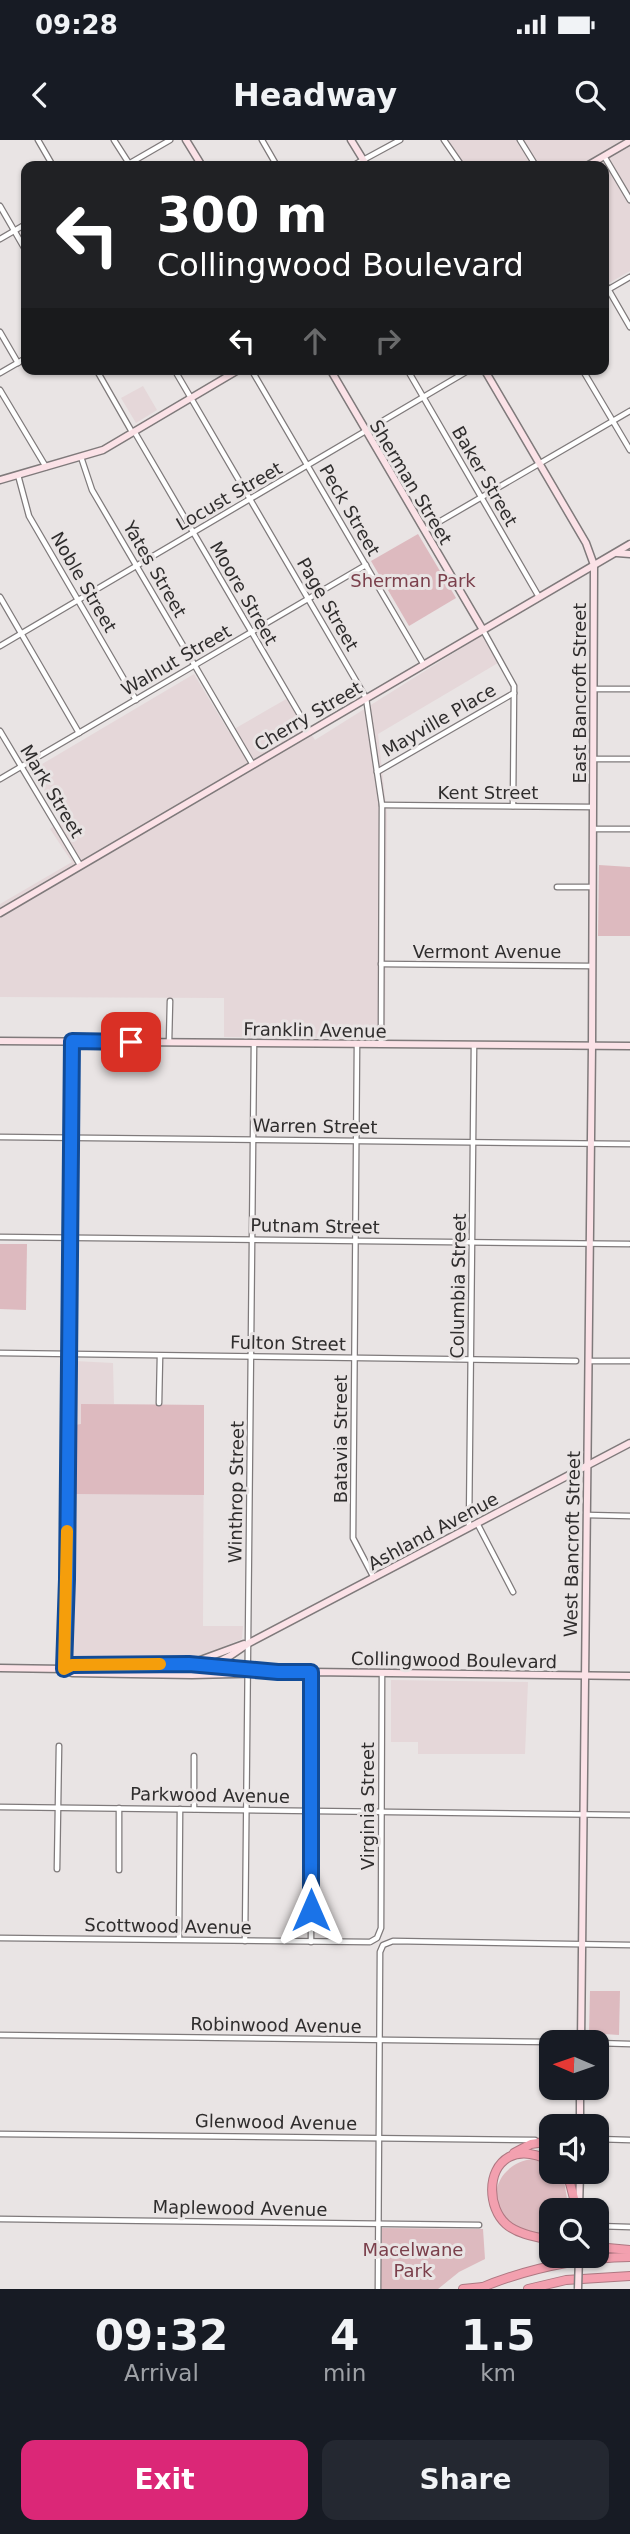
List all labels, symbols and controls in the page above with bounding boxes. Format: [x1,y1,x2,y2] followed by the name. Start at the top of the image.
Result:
[35,10,118,40] text: 09:28
[21,76,59,114] icon: back
[233,76,397,114] text: Headway
[571,76,609,114] icon: search
[157,187,327,244] text: 300 m
[42,189,133,280] icon: left
[157,246,524,284] text: Collingwood Boulevard
[223,322,261,360] icon: left
[296,322,334,360] icon: ahead
[369,322,407,360] icon: right
[366,416,456,548] street label: Sherman Street
[448,422,522,530] street label: Baker Street
[172,457,286,535] street label: Locust Street
[315,461,385,559] street label: Peck Street
[119,516,191,621] street label: Yates Street
[47,528,121,636] street label: Noble Street
[206,537,282,649] street label: Moore Street
[293,554,363,654] street label: Page Street
[350,570,476,591] park label: Sherman Park
[569,603,590,783] street label: East Bancroft Street
[118,620,234,700] street label: Walnut Street
[251,677,365,755] street label: Cherry Street
[379,679,499,761] street label: Mayville Place
[16,741,88,841] street label: Mark Street
[438,782,538,803] street label: Kent Street
[413,941,561,962] street label: Vermont Avenue
[101,1012,161,1072] pin
[243,1018,387,1042] street label: Franklin Avenue
[112,1023,150,1061] icon: arrive
[252,1114,378,1138] street label: Warren Street
[446,1213,470,1359] street label: Columbia Street
[250,1214,380,1238] street label: Putnam Street
[230,1331,346,1355] street label: Fulton Street
[330,1375,351,1503] street label: Batavia Street
[224,1421,248,1563] street label: Winthrop Street
[560,1451,584,1637] street label: West Bancroft Street
[364,1488,502,1574] street label: Ashland Avenue
[351,1648,557,1672] street label: Collingwood Boulevard
[357,1742,378,1870] street label: Virginia Street
[130,1783,290,1807] street label: Parkwood Avenue
[274,1873,348,1947] position arrow
[84,1914,252,1938] street label: Scottwood Avenue
[190,2013,362,2037] street label: Robinwood Avenue
[539,2030,609,2100] north arrow
[539,2030,609,2268] map controls
[195,2110,357,2134] street label: Glenwood Avenue
[539,2114,609,2184] button: sound
[152,2196,328,2220] street label: Maplewood Avenue
[539,2198,609,2268] button: search
[363,2239,463,2281] park label: Macelwane Park
[95,2311,228,2360] text: 09:32
[330,2311,359,2360] text: 4
[461,2311,535,2360] text: 1.5
[124,2360,199,2386] text: Arrival
[323,2360,366,2386] text: min
[480,2360,516,2386] text: km
[21,2440,308,2520] button: Exit
[322,2440,609,2520] button: Share

